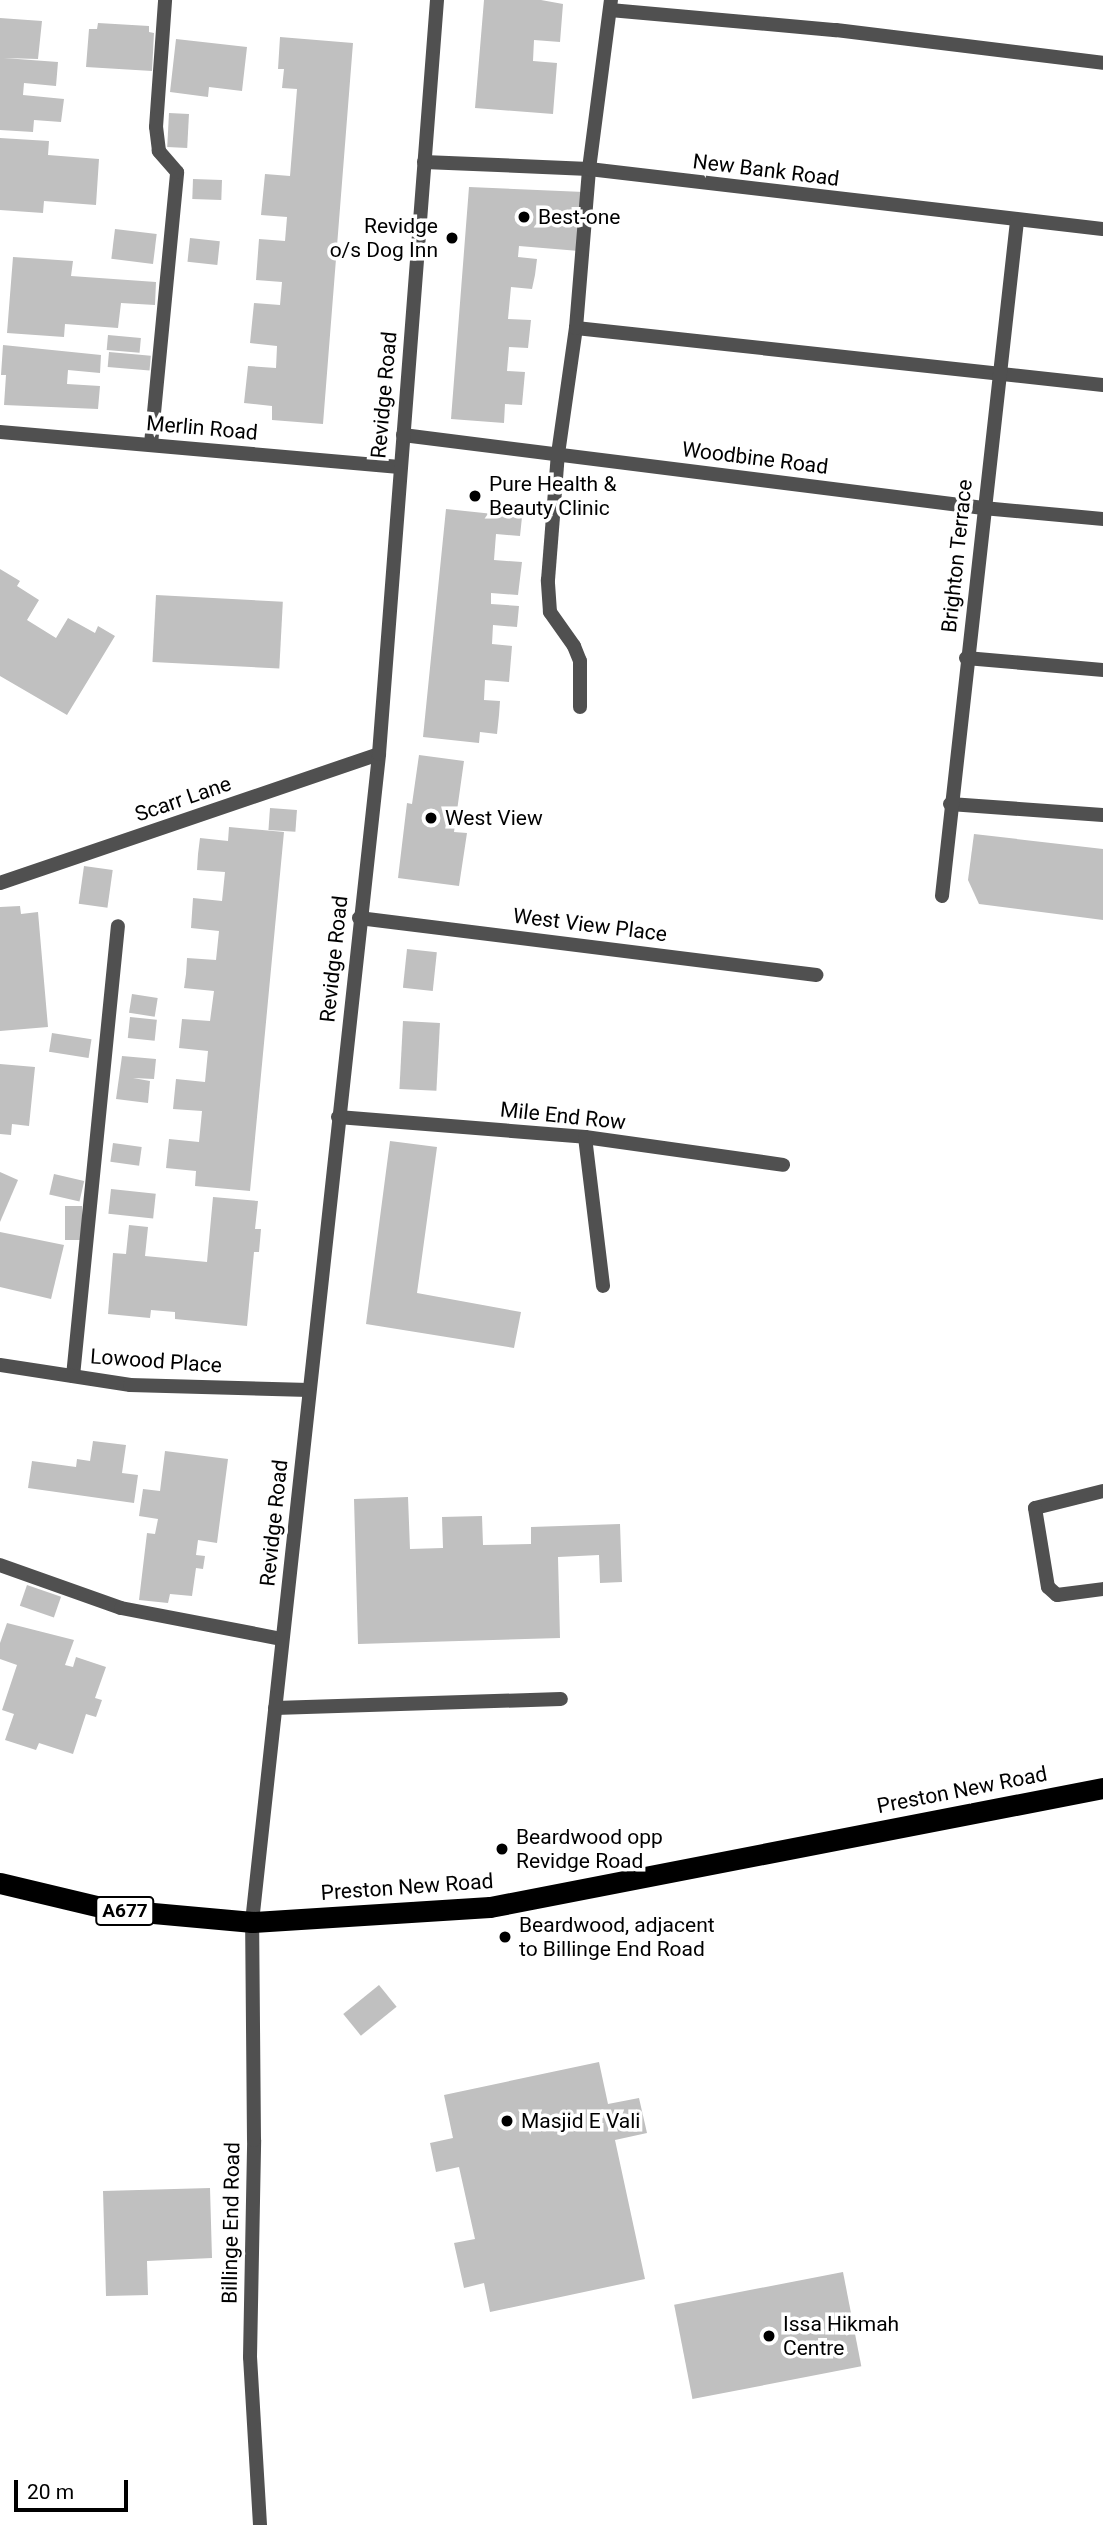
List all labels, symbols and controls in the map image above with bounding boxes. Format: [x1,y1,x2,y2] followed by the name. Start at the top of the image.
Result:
[691,149,841,191] street label: New Bank Road
[538,204,620,230] place label: Best-one
[516,209,532,225] marker: Best-one
[330,213,438,263] place label: Revidge o/s Dog Inn
[444,230,460,246] marker: Revidge o/s Dog Inn
[366,330,402,460] street label: Revidge Road
[145,411,259,445] street label: Merlin Road
[680,437,830,479] street label: Woodbine Road
[489,471,616,521] place label: Pure Health & Beauty Clinic
[936,478,978,634] street label: Brighton Terrace
[467,488,483,504] marker: Pure Health & Beauty Clinic
[132,771,234,827] street label: Scarr Lane
[445,805,543,831] place label: West View
[423,810,439,826] marker: West View
[315,894,353,1024] street label: Revidge Road
[512,903,668,947] street label: West View Place
[499,1097,627,1135] street label: Mile End Row
[89,1344,223,1378] street label: Lowood Place
[255,1458,293,1588] street label: Revidge Road
[875,1761,1049,1819] street label: Preston New Road
[516,1824,663,1874] place label: Beardwood opp Revidge Road
[494,1841,510,1857] marker: Beardwood opp Revidge Road
[320,1868,494,1906] street label: Preston New Road
[95,1896,155,1926] road number: A677
[519,1912,715,1962] place label: Beardwood, adjacent to Billinge End Road
[497,1929,513,1945] marker: Beardwood, adjacent to Billinge End Road
[521,2108,640,2134] place label: Masjid E Vali
[499,2113,515,2129] marker: Masjid E Vali
[217,2142,245,2304] street label: Billinge End Road
[783,2311,899,2361] place label: Issa Hikmah Centre
[761,2328,777,2344] marker: Issa Hikmah Centre
[18,2466,131,2510] scale bar
[27,2480,74,2504] text: 20 m

